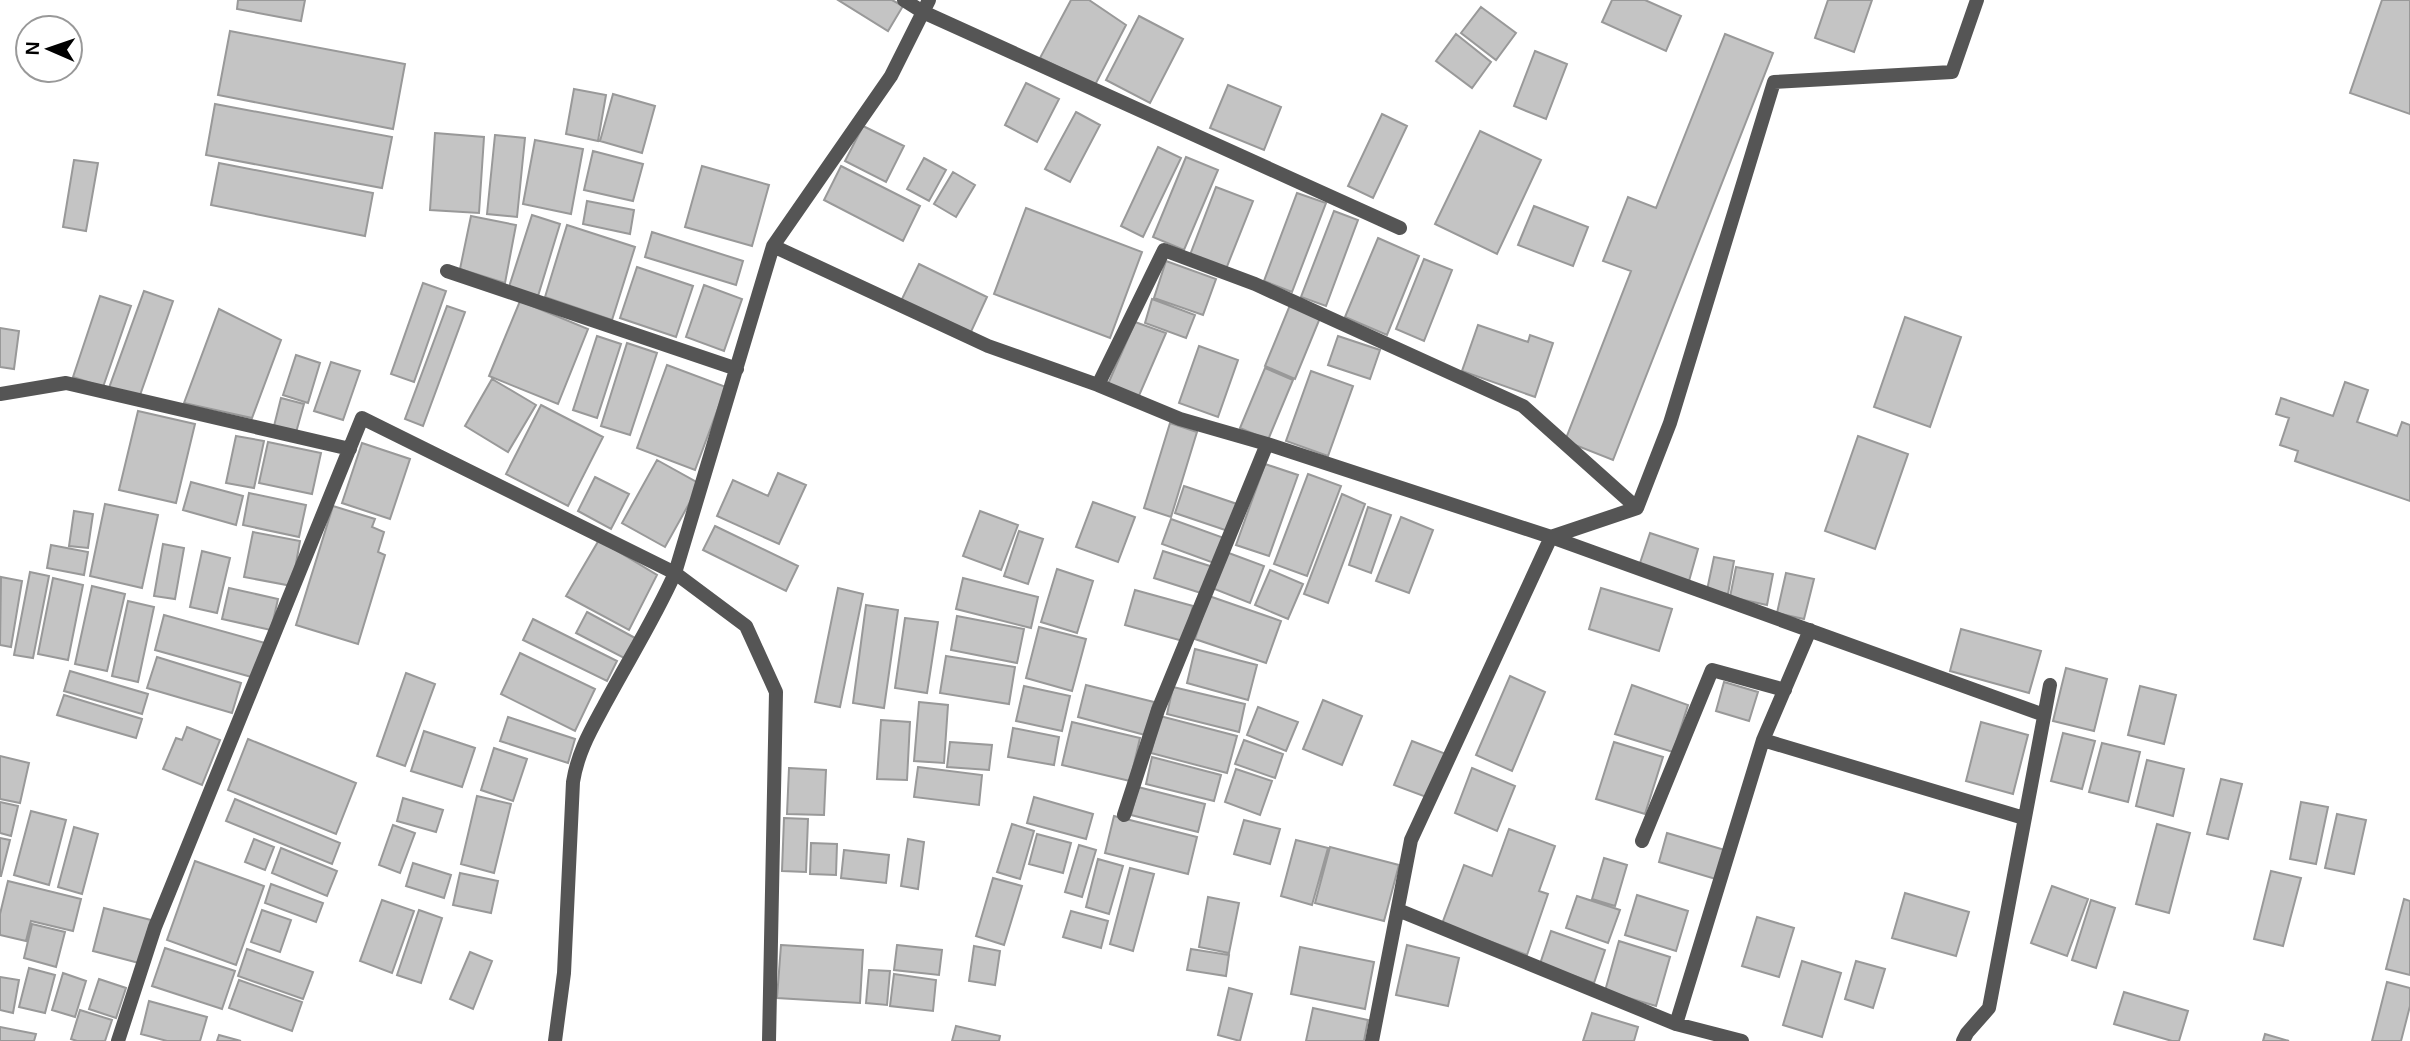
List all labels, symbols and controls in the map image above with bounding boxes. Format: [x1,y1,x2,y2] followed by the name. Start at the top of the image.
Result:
[14,14,84,84] north arrow
[22,41,43,56] text: N

